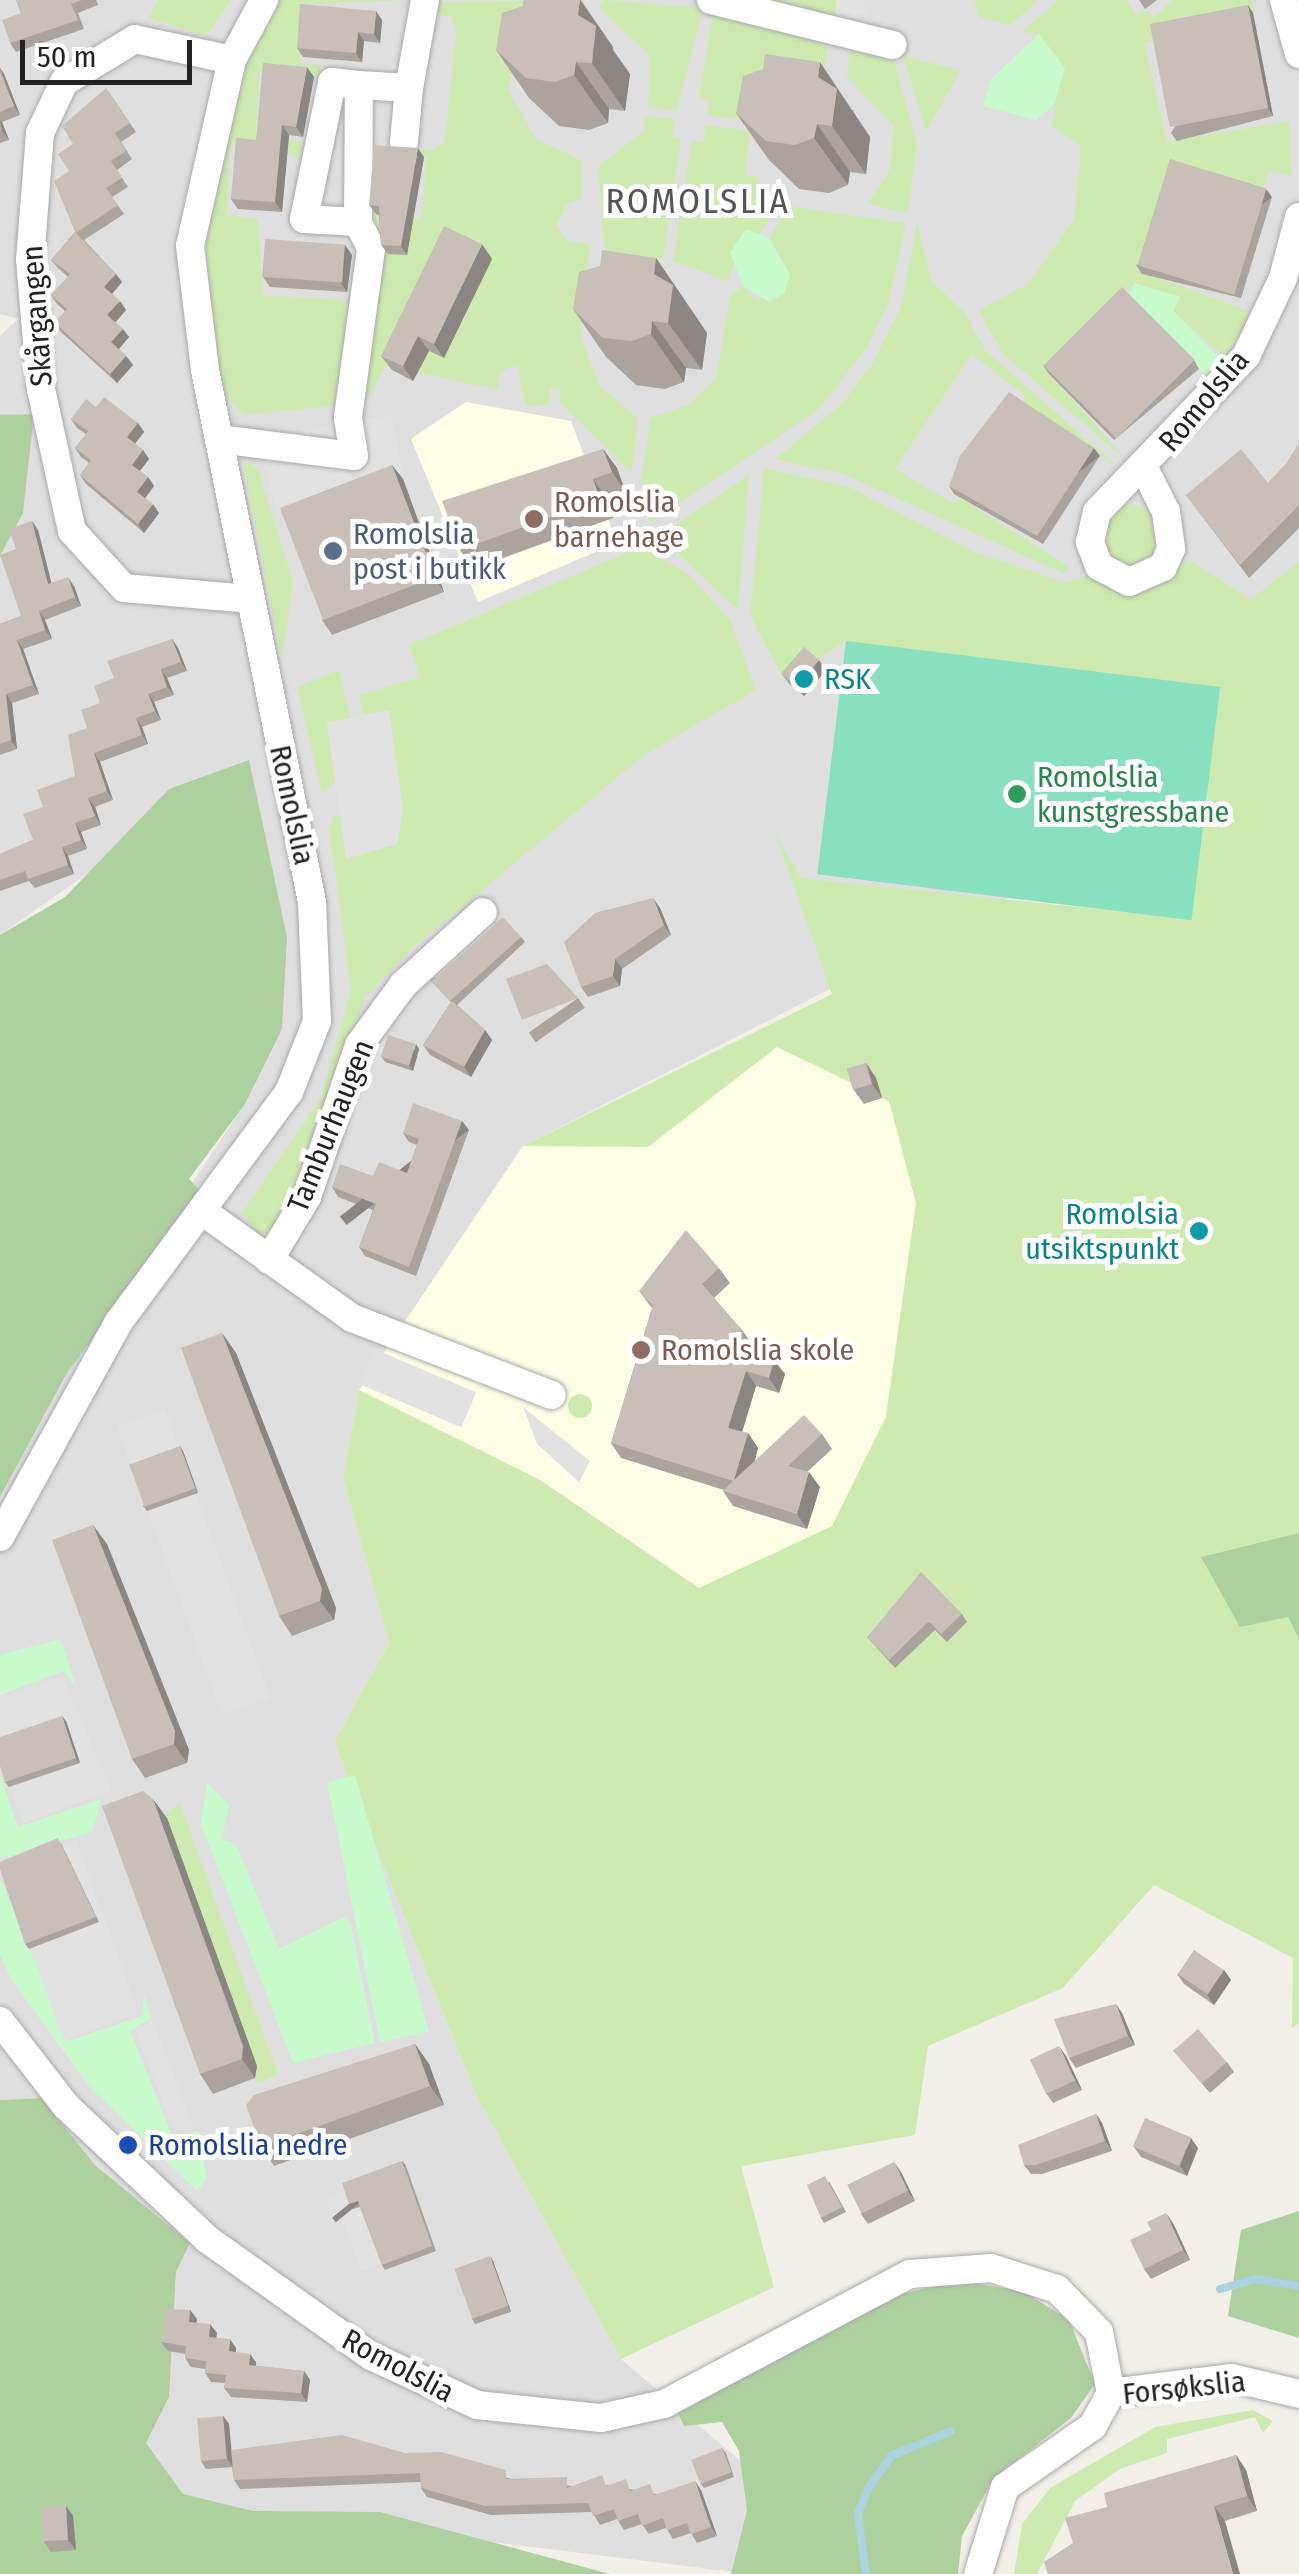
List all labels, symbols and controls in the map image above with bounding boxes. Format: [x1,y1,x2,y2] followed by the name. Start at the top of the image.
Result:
[25,20,198,82] scale bar
[37,39,97,75] text: 50 m
[606,180,790,222] district label: ROMOLSLIA
[14,244,60,388] street label: Skårgangen
[1151,343,1257,459] street label: Romolslia
[554,484,684,554] place label: Romolslia barnehage
[523,508,545,530] marker: Romolslia barnehage
[353,516,506,586] place label: Romolslia post i butikk
[322,540,344,562] marker: Romolslia post i butikk
[824,661,871,697] place label: RSK
[793,668,815,690] marker: RSK
[262,742,322,868] street label: Romolslia
[1037,759,1229,830] place label: Romolslia kunstgressbane
[1006,783,1028,805] marker: Romolslia kunstgressbane
[280,1035,382,1217] street label: Tamburhaugen
[1025,1196,1179,1266] place label: Romolsia utsiktspunkt
[1188,1220,1210,1242] marker: Romolsia utsiktspunkt
[661,1332,854,1368] place label: Romolslia skole
[630,1339,652,1361] marker: Romolslia skole
[148,2127,348,2163] place label: Romolslia nedre
[117,2134,139,2156] marker: Romolslia nedre
[336,2322,460,2410] street label: Romolslia
[1121,2364,1247,2412] street label: Forsøkslia

